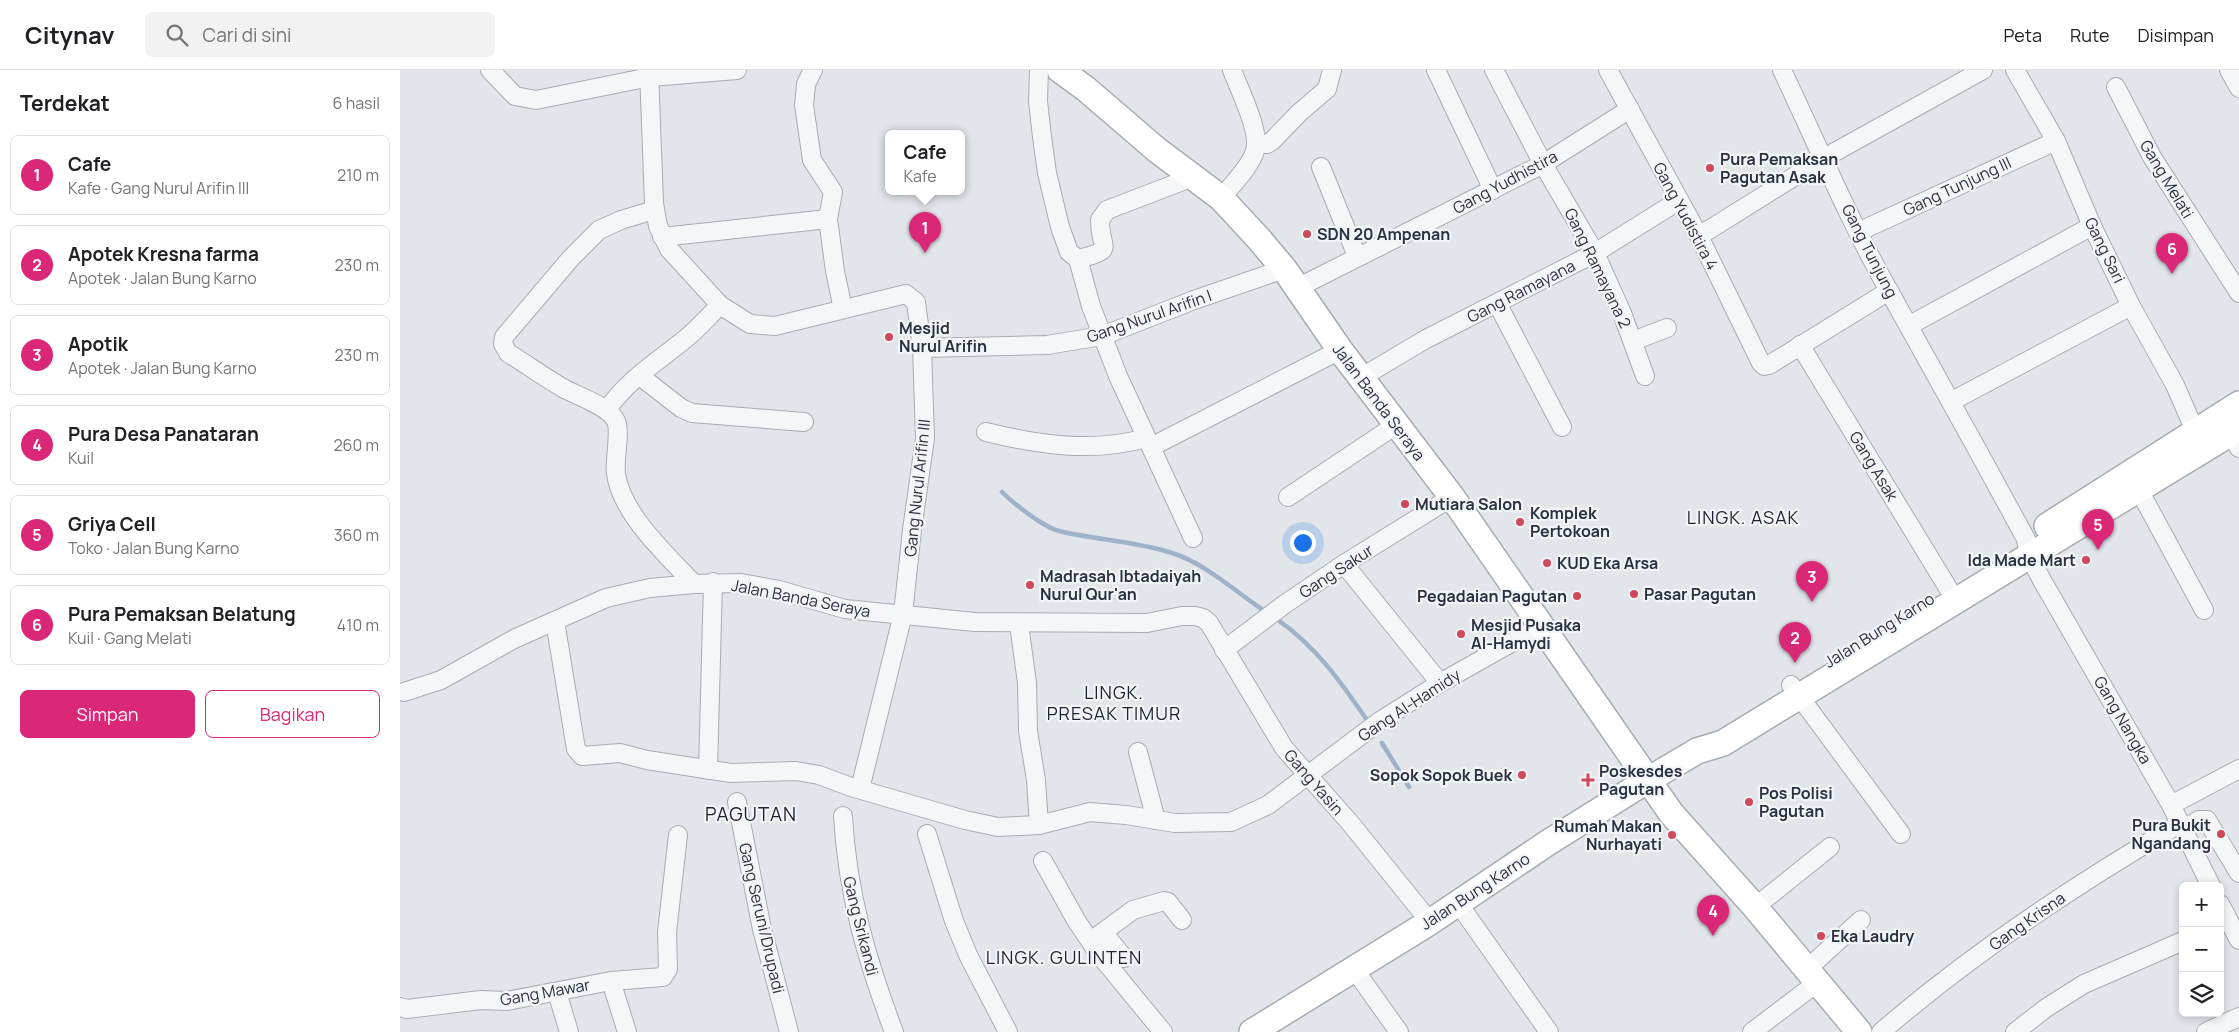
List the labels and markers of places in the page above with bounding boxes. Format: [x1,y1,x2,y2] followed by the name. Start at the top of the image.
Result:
[1720,148,1838,188] place label: Pura Pemaksan Pagutan Asak
[1704,162,1716,174] marker: Pura Pemaksan Pagutan Asak
[909,212,941,253] pin: 1
[1317,223,1450,245] place label: SDN 20 Ampenan
[1301,228,1313,240] marker: SDN 20 Ampenan
[2156,233,2188,274] pin: 6
[899,317,987,357] place label: Mesjid Nurul Arifin
[883,331,895,343] marker: Mesjid Nurul Arifin
[1415,493,1522,515] place label: Mutiara Salon
[1399,498,1411,510] marker: Mutiara Salon
[1530,502,1610,542] place label: Komplek Pertokoan
[2082,509,2114,550] pin: 5
[1514,516,1526,528] marker: Komplek Pertokoan
[1967,549,2076,571] place label: Ida Made Mart
[1557,552,1658,574] place label: KUD Eka Arsa
[2080,554,2092,566] marker: Ida Made Mart
[1541,557,1553,569] marker: KUD Eka Arsa
[1796,561,1828,602] pin: 3
[1040,565,1201,605] place label: Madrasah Ibtadaiyah Nurul Qur'an
[1024,579,1036,591] marker: Madrasah Ibtadaiyah Nurul Qur'an
[1644,583,1756,605] place label: Pasar Pagutan
[1417,585,1567,607] place label: Pegadaian Pagutan
[1628,588,1640,600] marker: Pasar Pagutan
[1571,590,1583,602] marker: Pegadaian Pagutan
[1471,614,1581,654] place label: Mesjid Pusaka Al-Hamydi
[1779,622,1811,663] pin: 2
[1455,628,1467,640] marker: Mesjid Pusaka Al-Hamydi
[1599,760,1683,800] place label: Poskesdes Pagutan
[1370,764,1512,786] place label: Sopok Sopok Buek
[1516,769,1528,781] marker: Sopok Sopok Buek
[1581,773,1595,787] marker: Poskesdes Pagutan
[1759,782,1833,822] place label: Pos Polisi Pagutan
[1743,796,1755,808] marker: Pos Polisi Pagutan
[2132,814,2211,854] place label: Pura Bukit Ngandang
[1554,815,1662,855] place label: Rumah Makan Nurhayati
[2215,828,2227,840] marker: Pura Bukit Ngandang
[1666,829,1678,841] marker: Rumah Makan Nurhayati
[1697,895,1729,936] pin: 4
[1831,925,1914,947] place label: Eka Laudry
[1815,930,1827,942] marker: Eka Laudry

